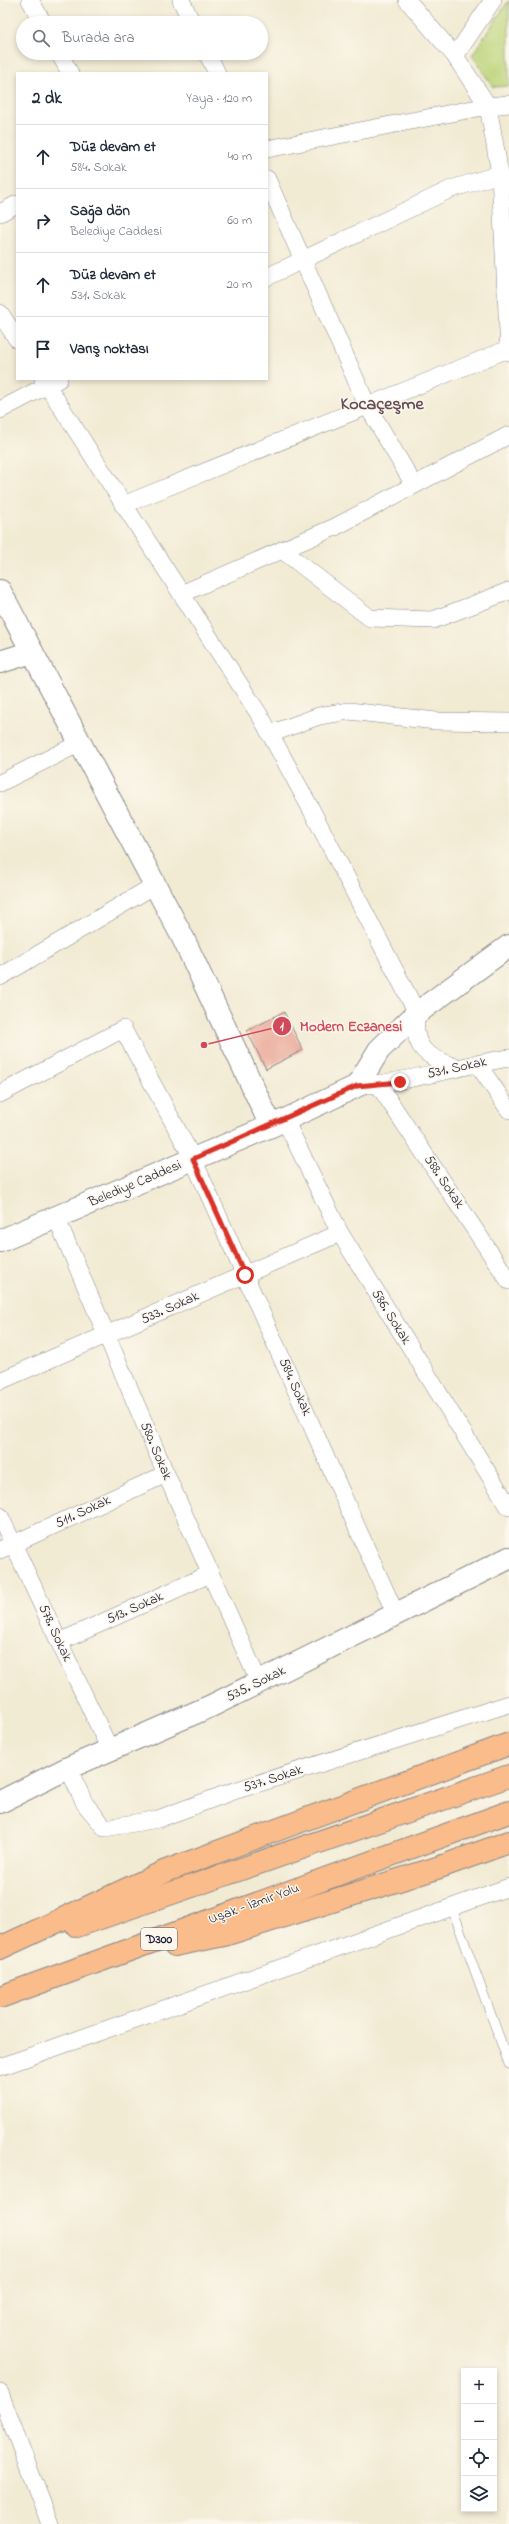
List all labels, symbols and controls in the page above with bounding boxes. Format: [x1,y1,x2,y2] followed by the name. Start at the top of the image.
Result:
[16,16,268,60] search box
[30,27,52,49] icon: search
[62,27,135,49] text: Burada ara
[32,86,62,111] text: 2 dk
[186,89,252,108] text: Yaya · 120 m
[70,136,156,158] text: Düz devam et
[32,146,54,168] icon: ahead
[228,147,252,166] text: 40 m
[70,158,127,177] text: 584. Sokak
[70,200,130,222] text: Sağa dön
[32,210,54,232] icon: right
[227,211,252,230] text: 60 m
[70,222,162,241] text: Belediye Caddesi
[70,264,156,286] text: Düz devam et
[32,274,54,296] icon: ahead
[227,275,252,294] text: 20 m
[70,286,126,305] text: 531. Sokak
[32,338,54,360] icon: arrive
[70,338,149,360] text: Varış noktası
[340,392,424,418] district label: Kocaçeşme
[272,1013,411,1040] callout: Modern Eczanesi
[300,1016,403,1038] text: Modern Eczanesi
[280,1018,284,1036] text: 1
[425,1051,490,1085] street label: 531. Sokak
[391,1073,409,1091] route end
[418,1151,470,1214] street label: 588. Sokak
[84,1155,185,1214] street label: Belediye Caddesi
[236,1266,254,1284] route start
[366,1285,417,1349] street label: 586. Sokak
[138,1286,203,1330] street label: 533. Sokak
[273,1355,317,1420] street label: 584. Sokak
[134,1419,178,1484] street label: 580. Sokak
[52,1490,115,1534] street label: 511. Sokak
[103,1586,168,1630] street label: 513. Sokak
[33,1601,78,1666] street label: 578. Sokak
[223,1660,290,1707] street label: 535. Sokak
[240,1759,306,1799] street label: 537. Sokak
[206,1878,302,1930] street label: Uşak - İzmir Yolu
[141,1928,177,1950] road number: D300
[461,2368,497,2512] map controls
[461,2368,497,2404] button: +
[461,2404,497,2440] button: −
[461,2440,497,2476] button: locate
[461,2476,497,2512] button: layers

